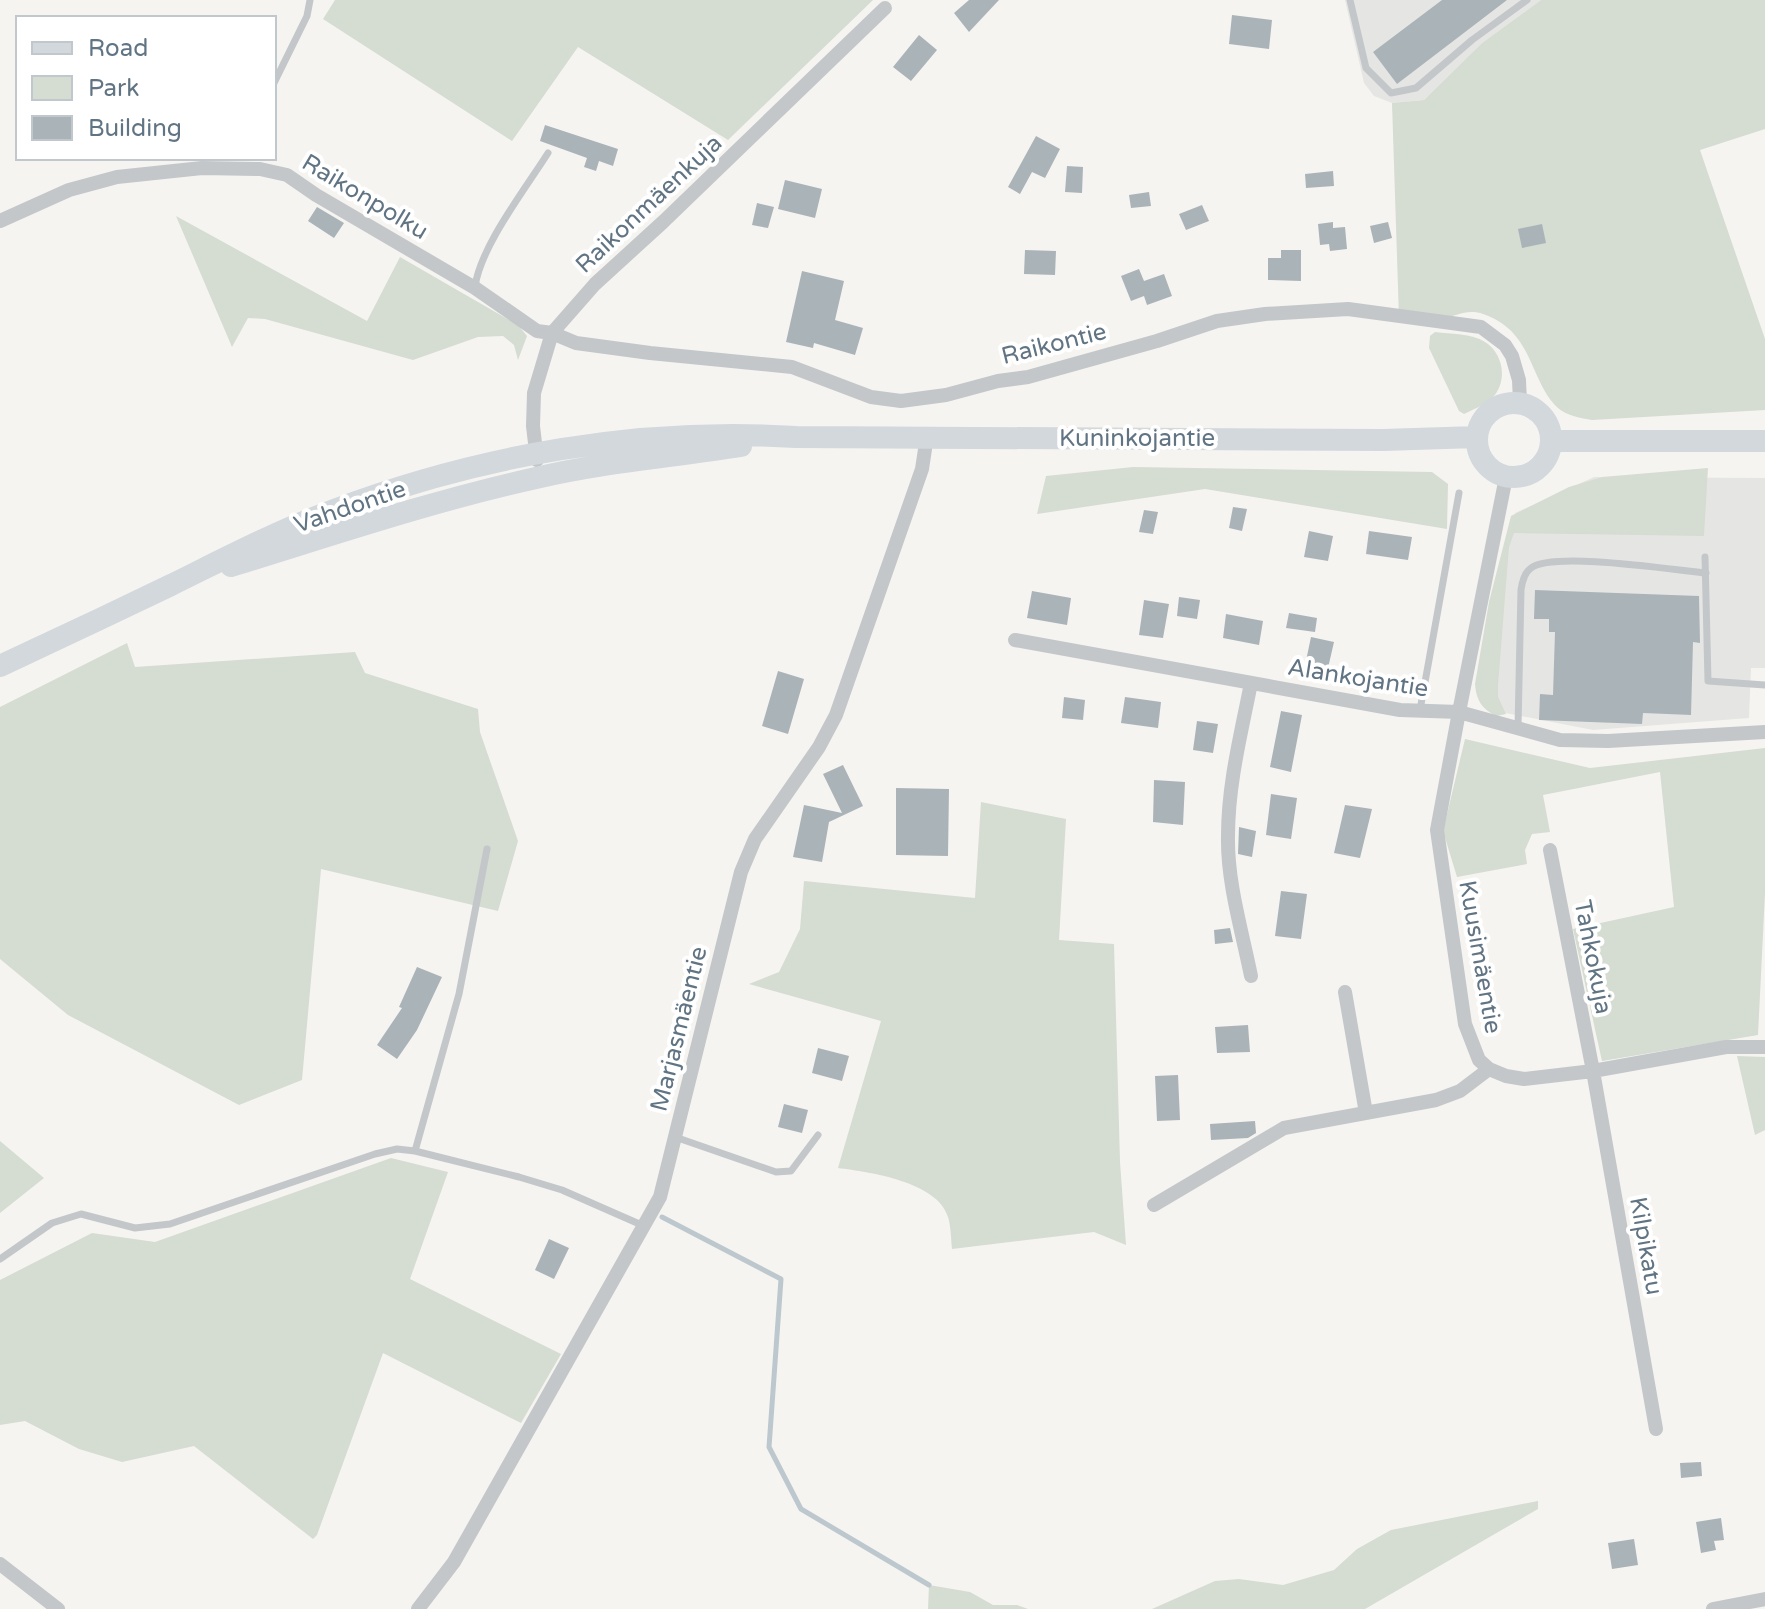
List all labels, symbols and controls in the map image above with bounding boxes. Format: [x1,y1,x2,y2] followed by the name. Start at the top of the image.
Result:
[16,16,276,160] legend
[88,34,148,63] text: Road
[88,74,139,103] text: Park
[88,114,182,143] text: Building
[570,129,728,279] street label: Raikonmäenkuja
[297,148,433,246] street label: Raikonpolku
[999,317,1109,371] street label: Raikontie
[1059,424,1215,453] street label: Kuninkojantie
[290,474,410,540] street label: Vahdontie
[1286,653,1430,703] street label: Alankojantie
[1452,878,1508,1036] street label: Kuusimäentie
[1568,898,1618,1016] street label: Tahkokuja
[644,943,714,1115] street label: Marjasmäentie
[1623,1195,1669,1297] street label: Kilpikatu

